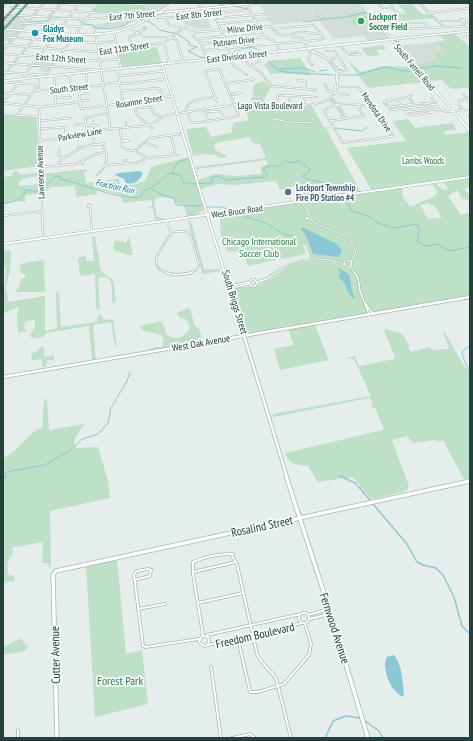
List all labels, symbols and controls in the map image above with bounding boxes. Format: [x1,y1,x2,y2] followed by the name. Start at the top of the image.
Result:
[176,6,223,22] street label: East 8th Street
[109,7,156,22] street label: East 7th Street
[369,11,407,32] place label: Lockport Soccer Field
[356,16,366,26] marker: Lockport Soccer Field
[227,21,264,35] street label: Milne Drive
[43,23,83,44] place label: Gladys Fox Museum
[30,28,40,38] marker: Gladys Fox Museum
[213,33,256,49] street label: Putnam Drive
[98,39,150,57] street label: East 11th Street
[392,41,438,93] street label: South Farrell Road
[206,47,268,65] street label: East Division Street
[36,51,87,65] street label: East 12th Street
[49,80,89,95] street label: South Street
[359,90,395,134] street label: Mendota Drive
[115,92,163,110] street label: Rosanne Street
[238,100,303,111] street label: Lago Vista Boulevard
[57,125,103,143] street label: Parkview Lane
[34,145,46,199] street label: Lawrence Avenue
[402,155,444,166] park label: Lambs Woods
[95,176,136,196] water label: Fraction Run
[296,182,355,203] place label: Lockport Township Fire PD Station #4
[283,187,293,197] marker: Lockport Township Fire PD Station #4
[211,202,263,220] street label: West Bruce Road
[222,235,297,260] park label: Chicago International Soccer Club
[219,268,251,336] street label: South Briggs Street
[171,331,231,355] street label: West Oak Avenue
[230,512,295,540] street label: Rosalind Street
[316,591,354,665] street label: Fernwood Avenue
[214,619,296,651] street label: Freedom Boulevard
[47,626,63,684] street label: Cutter Avenue
[97,673,143,688] park label: Forest Park

